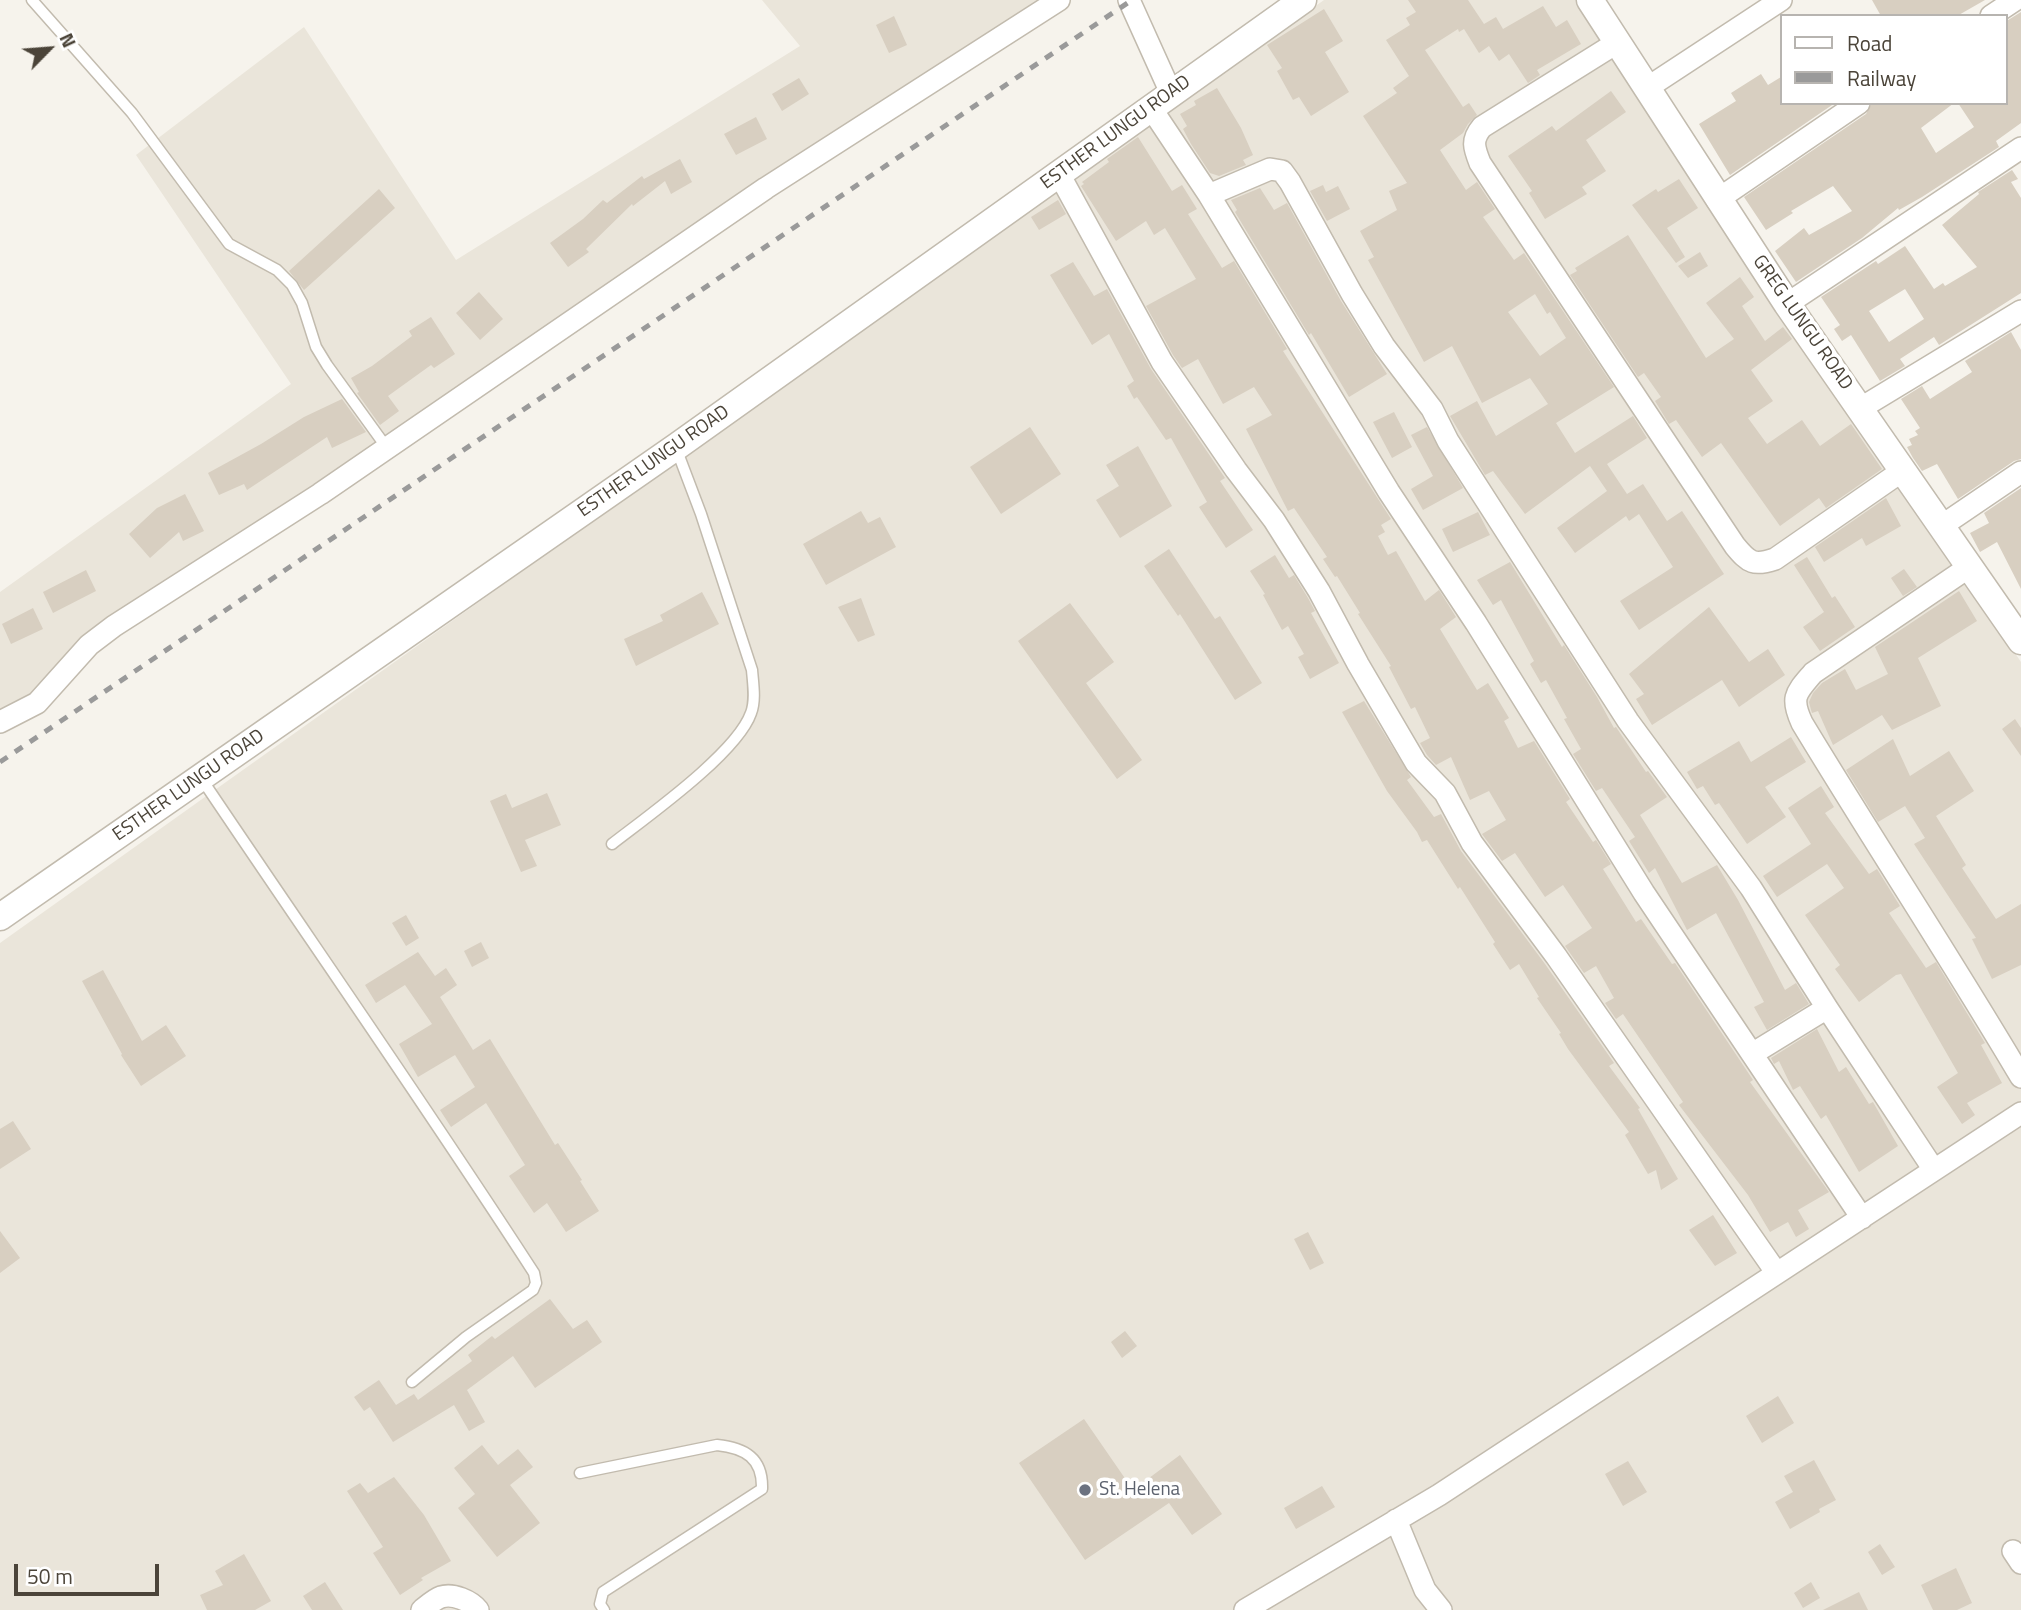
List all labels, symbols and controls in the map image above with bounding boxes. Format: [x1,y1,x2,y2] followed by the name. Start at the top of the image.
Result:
[14,14,84,84] north arrow
[1780,14,2007,105] legend
[1847,27,1892,59] text: Road
[53,28,84,52] text: N
[1847,62,1916,94] text: Railway
[1037,71,1195,195] street label: ESTHER LUNGU ROAD
[1747,251,1857,395] street label: GREG LUNGU ROAD
[574,401,734,523] street label: ESTHER LUNGU ROAD
[109,725,269,847] street label: ESTHER LUNGU ROAD
[1099,1479,1180,1501] place label: St. Helena
[1077,1482,1093,1498] marker: St. Helena
[18,1550,163,1594] scale bar
[27,1560,73,1592] text: 50 m

